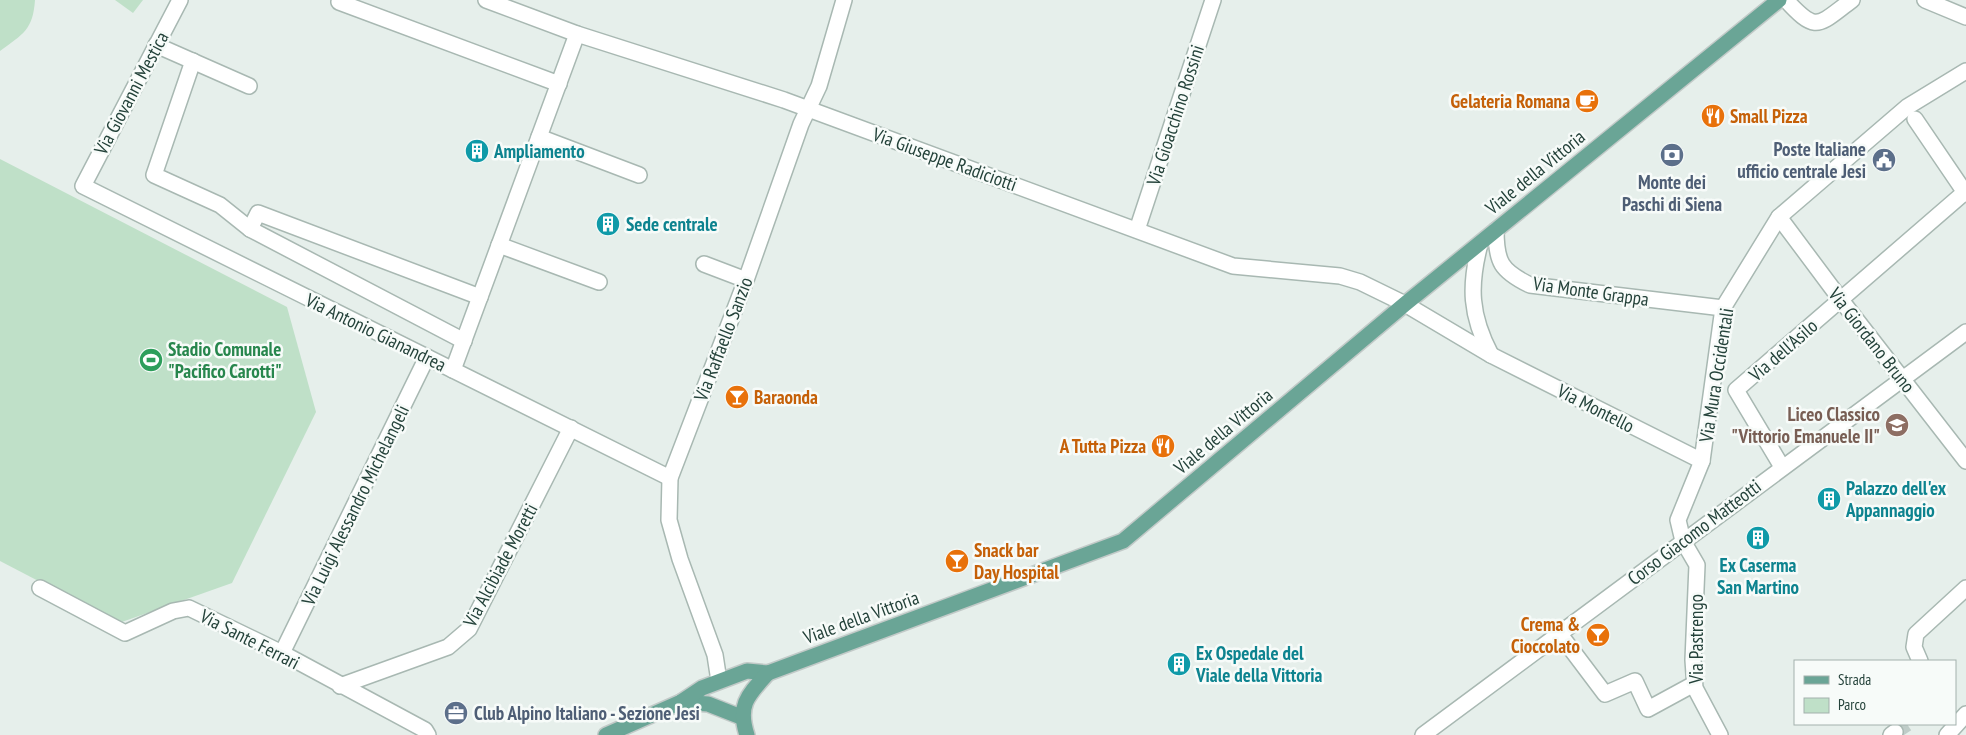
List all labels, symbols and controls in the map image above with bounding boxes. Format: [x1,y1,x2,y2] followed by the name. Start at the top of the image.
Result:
[88,27,174,160] street label: Via Giovanni Mestica
[1141,42,1209,189] street label: Via Gioacchino Rossini
[1574,88,1600,114] cafe icon: Gelateria Romana
[1451,89,1570,113] place label: Gelateria Romana
[1700,103,1726,129] restaurant icon: Small Pizza
[1730,104,1808,128] place label: Small Pizza
[869,121,1020,196] street label: Via Giuseppe Radiciotti
[1480,125,1590,220] street label: Viale della Vittoria
[1737,137,1866,183] place label: Poste Italiane ufficio centrale Jesi
[464,138,490,164] building icon: Ampliamento
[493,139,585,163] place label: Ampliamento
[1659,142,1685,168] bank icon: Monte dei Paschi di Siena
[1871,147,1897,173] public building icon: Poste Italiane ufficio centrale Jesi
[1622,170,1722,216] place label: Monte dei Paschi di Siena
[595,211,621,237] building icon: Sede centrale
[626,212,718,236] place label: Sede centrale
[1531,271,1650,311] street label: Via Monte Grappa
[688,274,758,405] street label: Via Raffaello Sanzio
[1823,282,1920,397] street label: Via Giordano Bruno
[301,287,450,376] street label: Via Antonio Gianandrea
[1693,306,1738,445] street label: Via Mura Occidentali
[1743,314,1822,387] street label: Via dell'Asilo
[168,337,282,383] place label: Stadio Comunale "Pacifico Carotti"
[138,347,164,373] sports icon: Stadio Comunale "Pacifico Carotti"
[1553,378,1639,438] street label: Via Montello
[1168,383,1277,480] street label: Viale della Vittoria
[724,384,750,410] bar icon: Baraonda
[754,385,818,409] place label: Baraonda
[295,401,414,610] street label: Via Luigi Alessandro Michelangeli
[1731,402,1880,448] place label: Liceo Classico "Vittorio Emanuele II"
[1884,412,1910,438] school or university icon: Liceo Classico "Vittorio Emanuele II"
[1150,433,1176,459] restaurant icon: A Tutta Pizza
[1059,434,1146,458] place label: A Tutta Pizza
[1622,474,1766,590] street label: Corso Giacomo Matteotti
[1845,476,1947,522] place label: Palazzo dell'ex Appannaggio
[1816,486,1842,512] building icon: Palazzo dell'ex Appannaggio
[457,499,543,632] street label: Via Alcibiade Moretti
[1745,525,1771,551] building icon: Ex Caserma San Martino
[974,538,1059,584] place label: Snack bar Day Hospital
[944,548,970,574] bar icon: Snack bar Day Hospital
[1717,553,1799,599] place label: Ex Caserma San Martino
[799,585,922,649] street label: Viale della Vittoria
[1684,594,1708,685] street label: Via Pastrengo
[195,603,304,674] street label: Via Sante Ferrari
[1511,612,1580,658] place label: Crema & Cioccolato
[1585,622,1611,648] bar icon: Crema & Cioccolato
[1195,641,1322,687] place label: Ex Ospedale del Viale della Vittoria
[1166,651,1192,677] building icon: Ex Ospedale del Viale della Vittoria
[1794,660,1956,725] legend
[1838,670,1871,689] text: Strada
[1838,695,1866,714] text: Parco
[443,700,469,726] office icon: Club Alpino Italiano - Sezione Jesi
[474,701,700,725] place label: Club Alpino Italiano - Sezione Jesi

